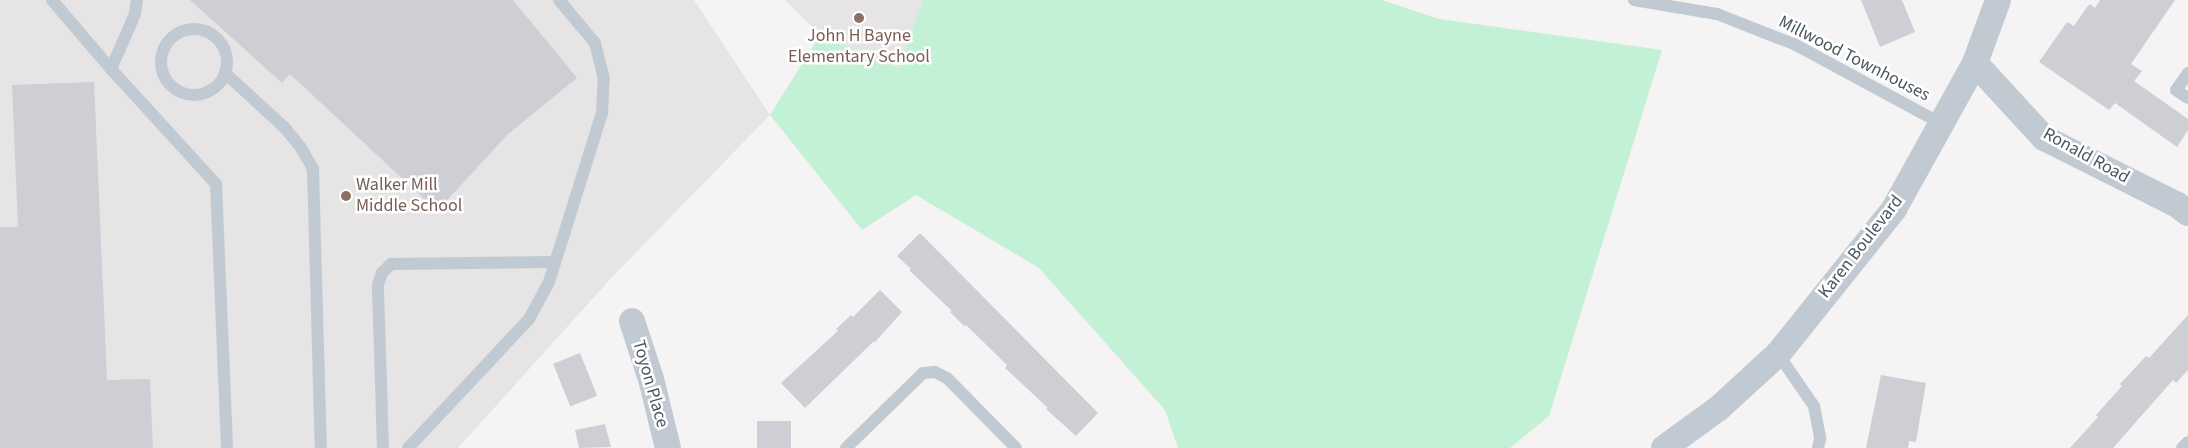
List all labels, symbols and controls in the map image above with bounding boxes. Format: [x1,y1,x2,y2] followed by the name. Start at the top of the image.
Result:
[1775,11,1933,107] street label: Millwood Townhouses
[853,12,865,24] marker: John H Bayne Elementary School
[788,26,930,68] place label: John H Bayne Elementary School
[2039,123,2133,189] street label: Ronald Road
[356,175,462,218] place label: Walker Mill Middle School
[340,190,352,202] marker: Walker Mill Middle School
[1814,191,1908,303] street label: Karen Boulevard
[627,338,673,430] street label: Toyon Place

